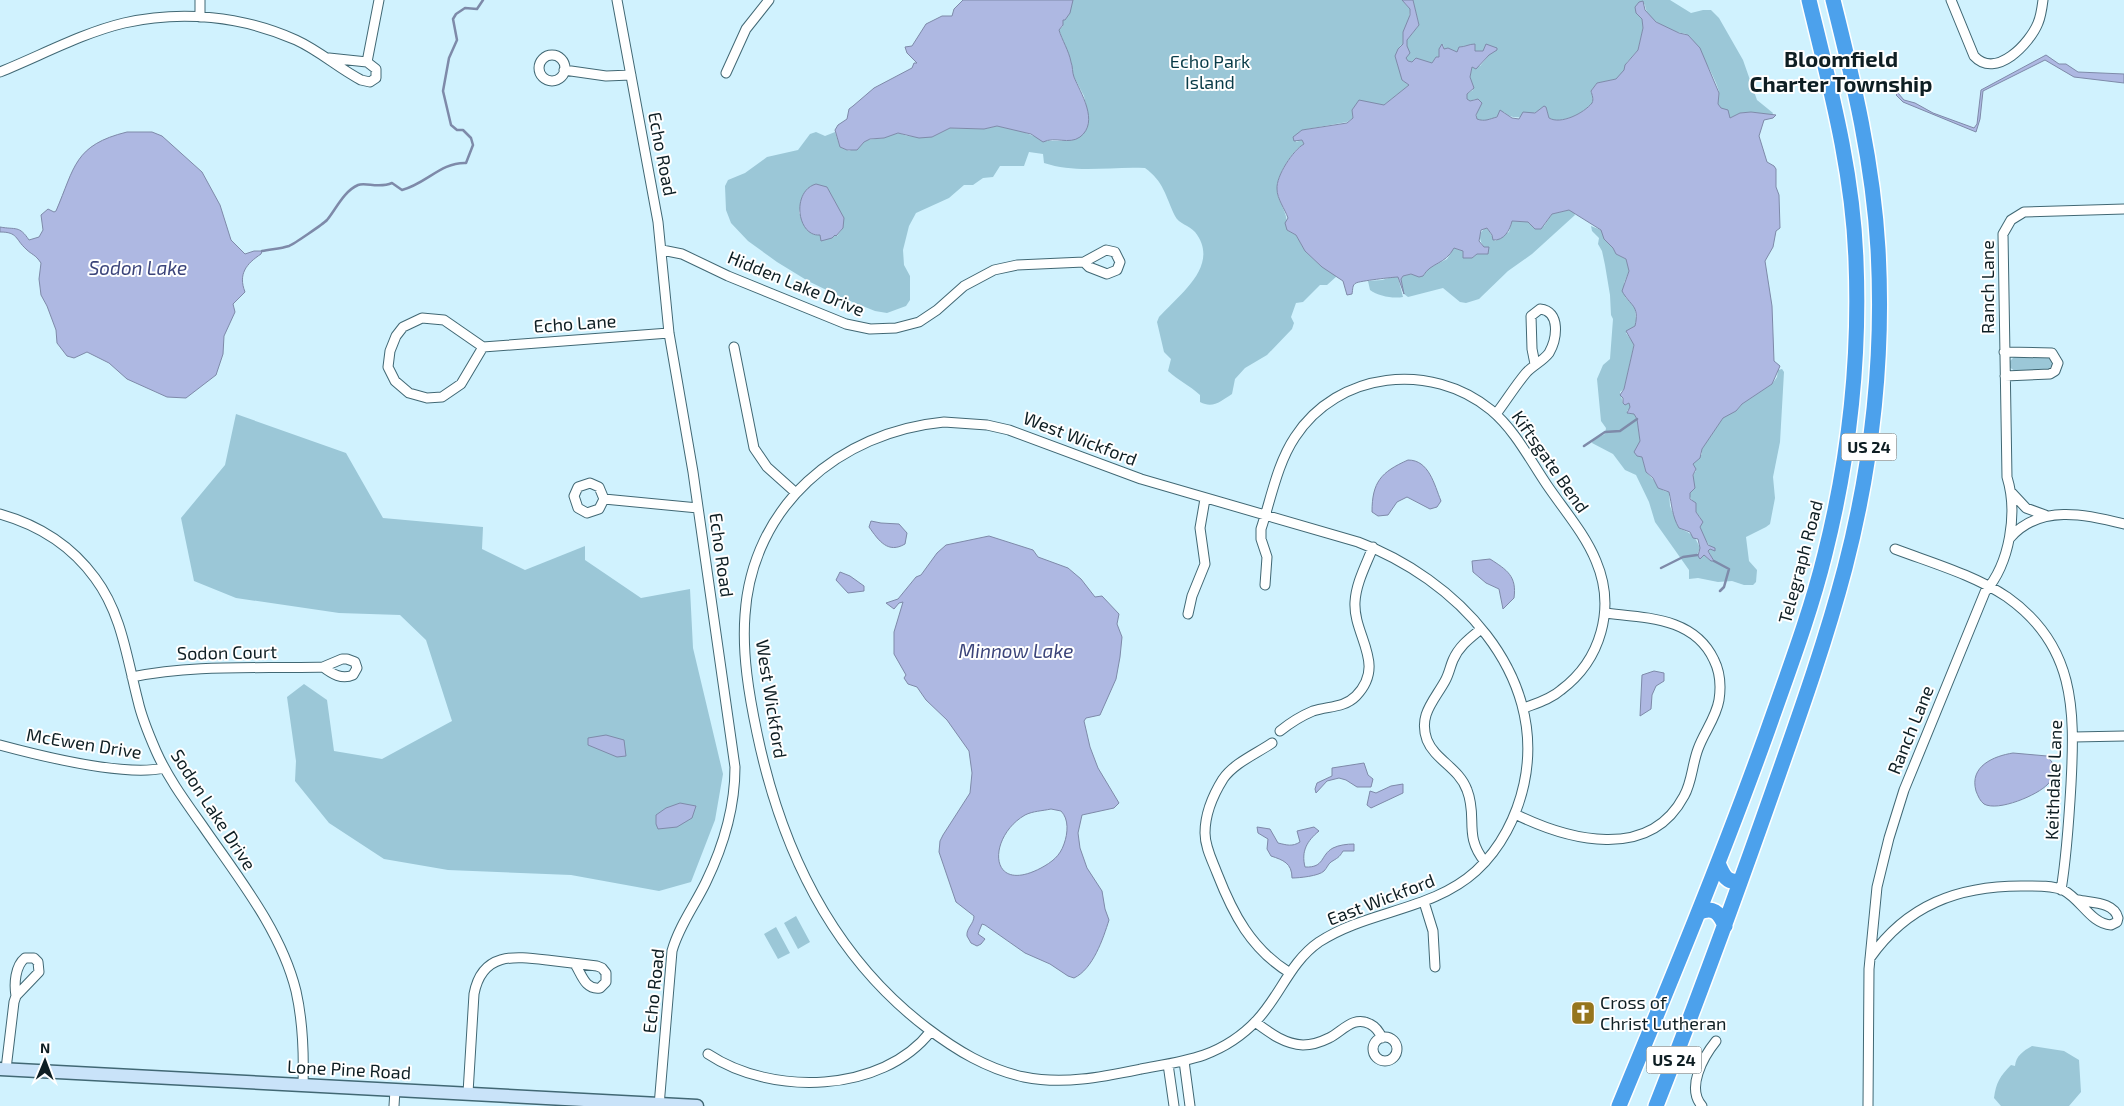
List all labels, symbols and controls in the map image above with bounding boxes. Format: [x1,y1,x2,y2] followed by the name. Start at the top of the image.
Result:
[1750,45,1932,96] district label: Bloomfield Charter Township
[1170,50,1250,93] park label: Echo Park Island
[644,110,682,198] street label: Echo Road
[1976,240,1998,334] street label: Ranch Lane
[725,246,868,321] street label: Hidden Lake Drive
[89,256,187,279] water label: Sodon Lake
[533,309,617,337] street label: Echo Lane
[1020,406,1140,470] street label: West Wickford
[1507,406,1594,517] street label: Kiftsgate Bend
[1842,434,1896,461] road number: US 24
[1773,498,1827,626] street label: Telegraph Road
[705,511,739,599] street label: Echo Road
[752,638,792,760] street label: West Wickford
[959,639,1073,662] water label: Minnow Lake
[177,640,277,664] street label: Sodon Court
[1882,682,1938,777] street label: Ranch Lane
[2040,719,2066,840] street label: Keithdale Lane
[25,723,143,763] street label: McEwen Drive
[167,745,261,874] street label: Sodon Lake Drive
[1324,868,1438,930] street label: East Wickford
[638,947,668,1034] street label: Echo Road
[1600,991,1726,1034] place label: Cross of Christ Lutheran
[1570,1000,1596,1026] church icon: Cross of Christ Lutheran
[20,1036,70,1086] north arrow
[40,1039,50,1056] text: N
[1646,1046,1702,1074] road number: US 24
[286,1055,412,1083] street label: Lone Pine Road

